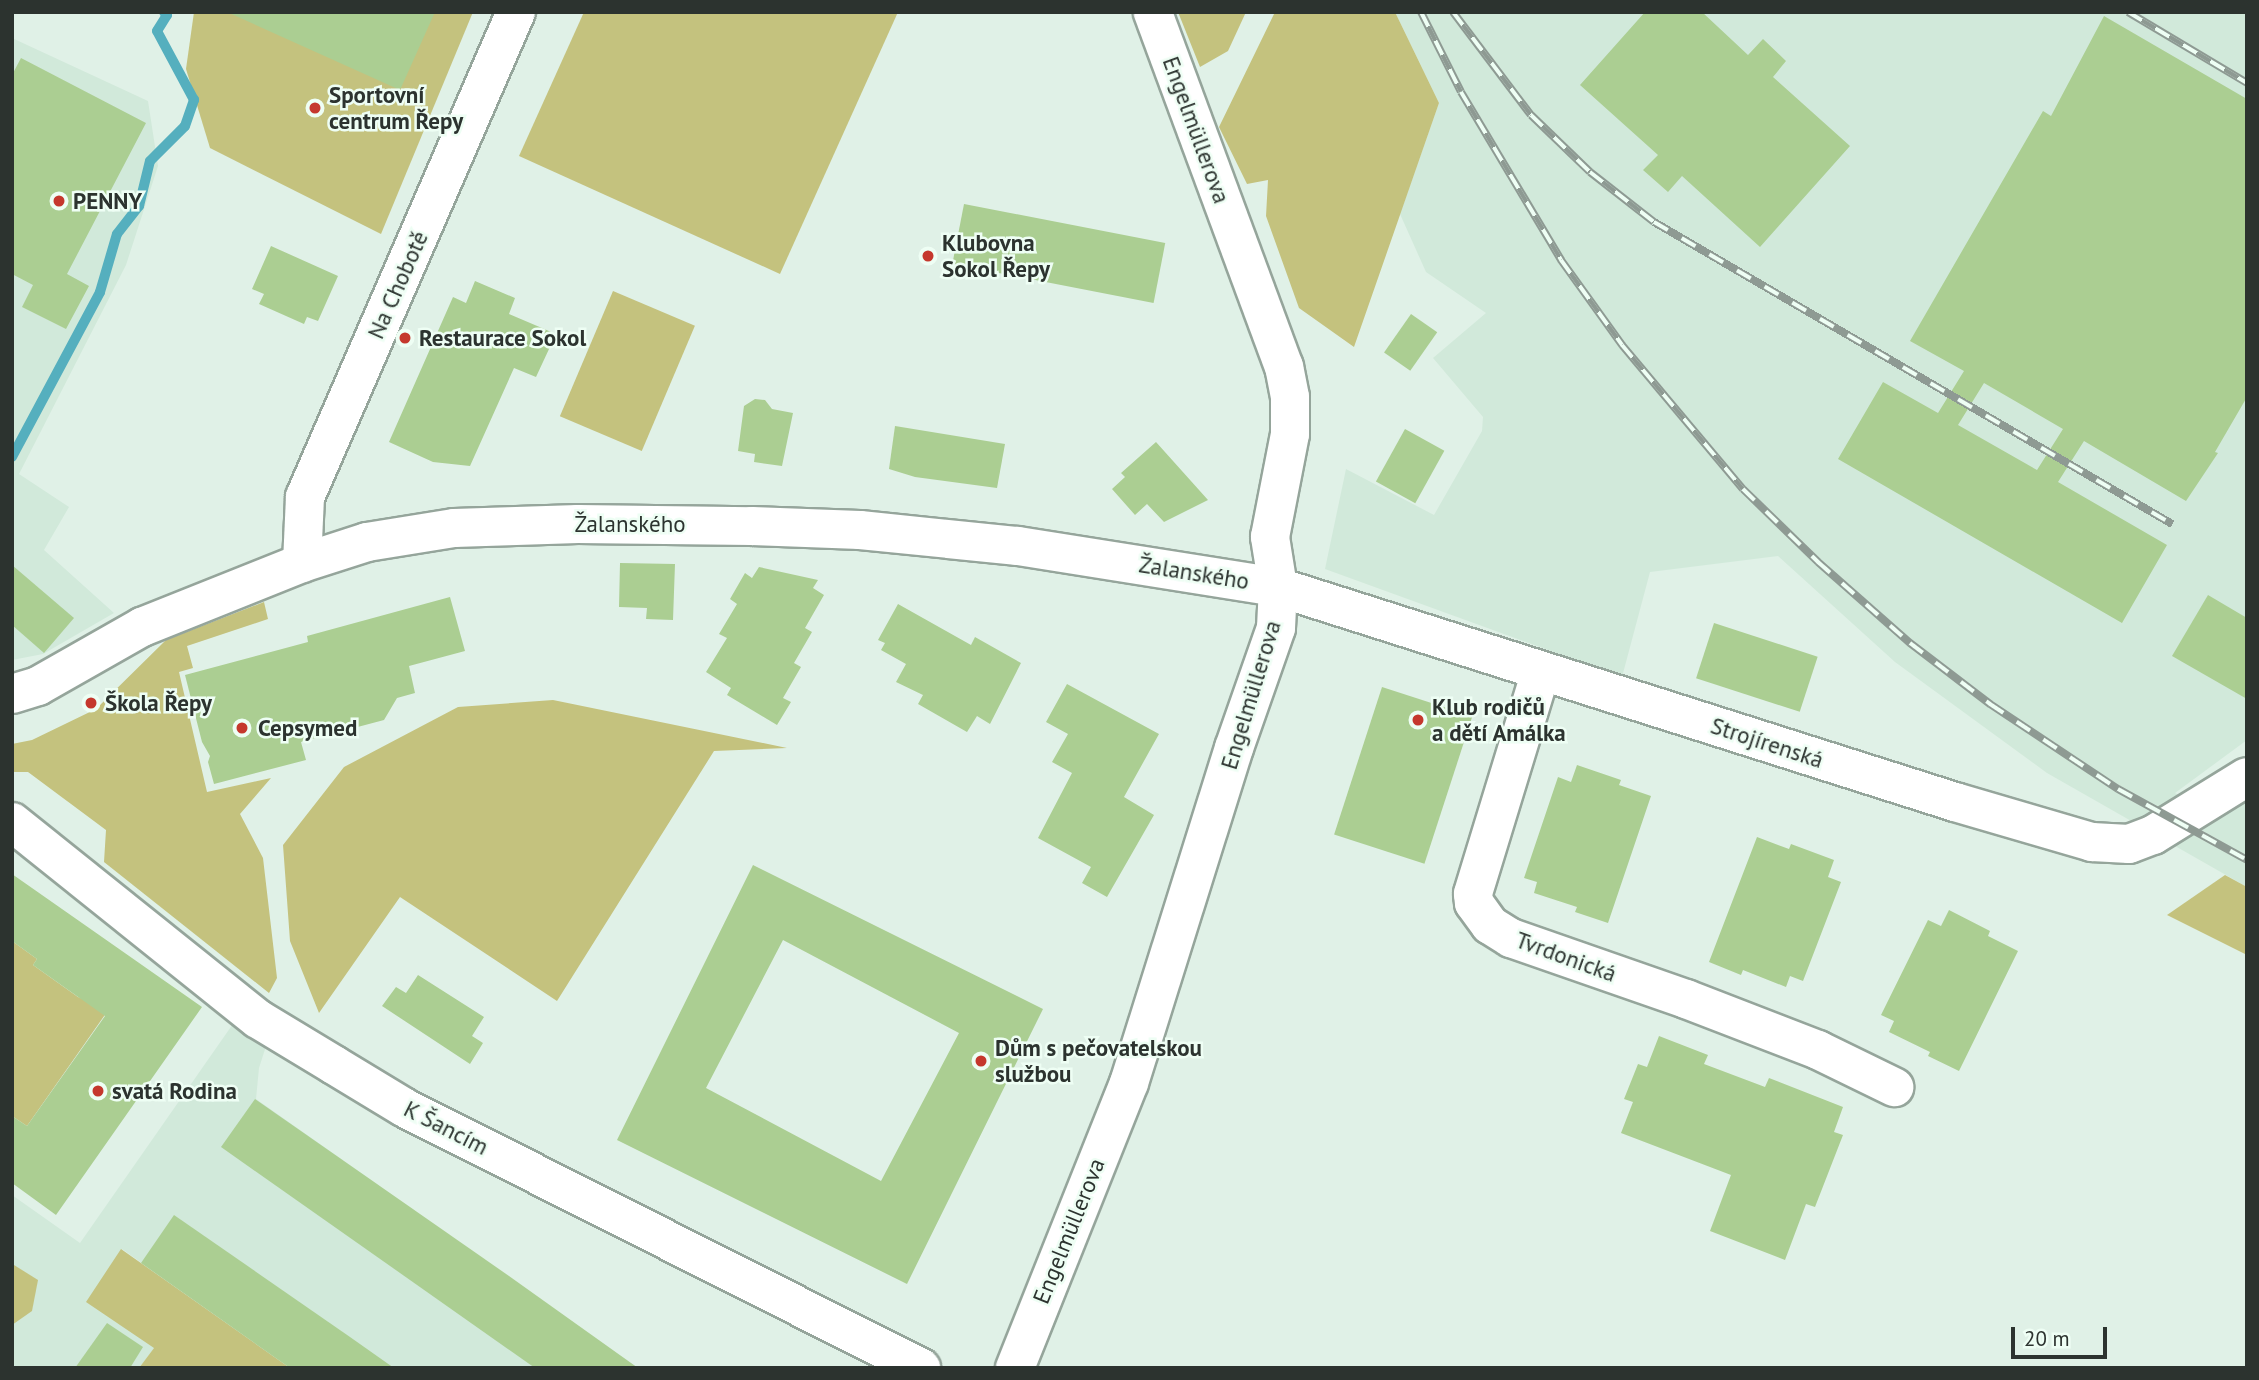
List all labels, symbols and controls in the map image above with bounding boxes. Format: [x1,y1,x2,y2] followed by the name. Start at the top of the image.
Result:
[1157,53,1235,207] street label: Engelmüllerova
[329,81,463,135] place label: Sportovní centrum Řepy
[307,100,323,116] marker: Sportovní centrum Řepy
[73,187,142,215] place label: PENNY
[51,193,67,209] marker: PENNY
[362,227,434,343] street label: Na Chobotě
[942,229,1050,283] place label: Klubovna Sokol Řepy
[920,248,936,264] marker: Klubovna Sokol Řepy
[419,324,586,352] place label: Restaurace Sokol
[397,330,413,346] marker: Restaurace Sokol
[574,510,686,538] street label: Žalanského
[1137,551,1251,595] street label: Žalanského
[1215,617,1287,773] street label: Engelmüllerova
[105,689,212,717] place label: Škola Řepy
[1432,693,1567,747] place label: Klub rodičů a dětí Amálka
[83,695,99,711] marker: Škola Řepy
[1410,712,1426,728] marker: Klub rodičů a dětí Amálka
[1707,712,1827,774] street label: Strojírenská
[258,714,357,742] place label: Cepsymed
[232,718,252,738] marker: Cepsymed
[1512,926,1620,988] street label: Tvrdonická
[995,1034,1202,1088] place label: Dům s pečovatelskou službou
[973,1053,989,1069] marker: Dům s pečovatelskou službou
[112,1077,237,1105] place label: svatá Rodina
[90,1083,106,1099] marker: svatá Rodina
[399,1095,493,1161] street label: K Šancím
[1027,1154,1111,1308] street label: Engelmüllerova
[2014,1314,2110,1358] scale bar
[2024,1325,2070,1352] text: 20 m

